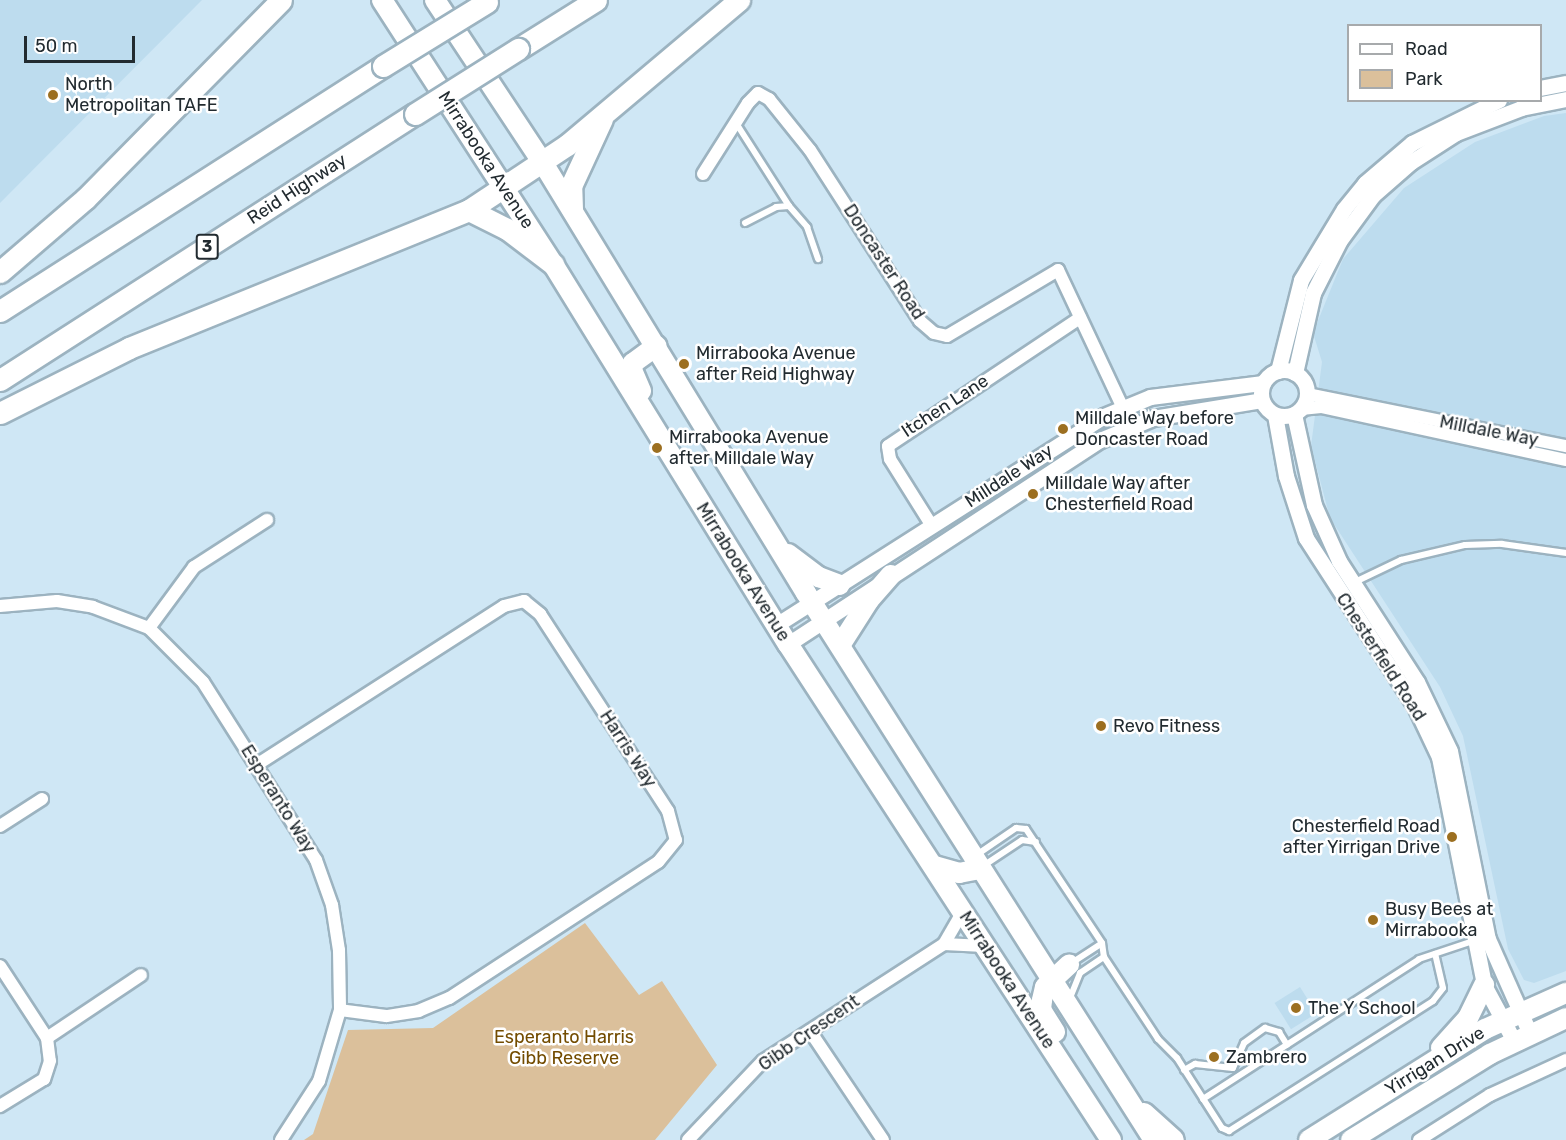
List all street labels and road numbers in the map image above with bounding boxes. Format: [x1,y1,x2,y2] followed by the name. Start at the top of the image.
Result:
[433,87,539,233] street label: Mirrabooka Avenue
[243,149,351,229] street label: Reid Highway
[839,200,929,324] street label: Doncaster Road
[195,234,219,260] road number: 3
[897,370,993,442] street label: Itchen Lane
[1438,411,1540,451] street label: Milldale Way
[961,440,1057,512] street label: Milldale Way
[691,498,795,646] street label: Mirrabooka Avenue
[1332,589,1430,725] street label: Chesterfield Road
[595,706,661,792] street label: Harris Way
[236,741,320,857] street label: Esperanto Way
[954,907,1060,1053] street label: Mirrabooka Avenue
[754,990,864,1076] street label: Gibb Crescent
[1381,1022,1489,1100] street label: Yirrigan Drive

